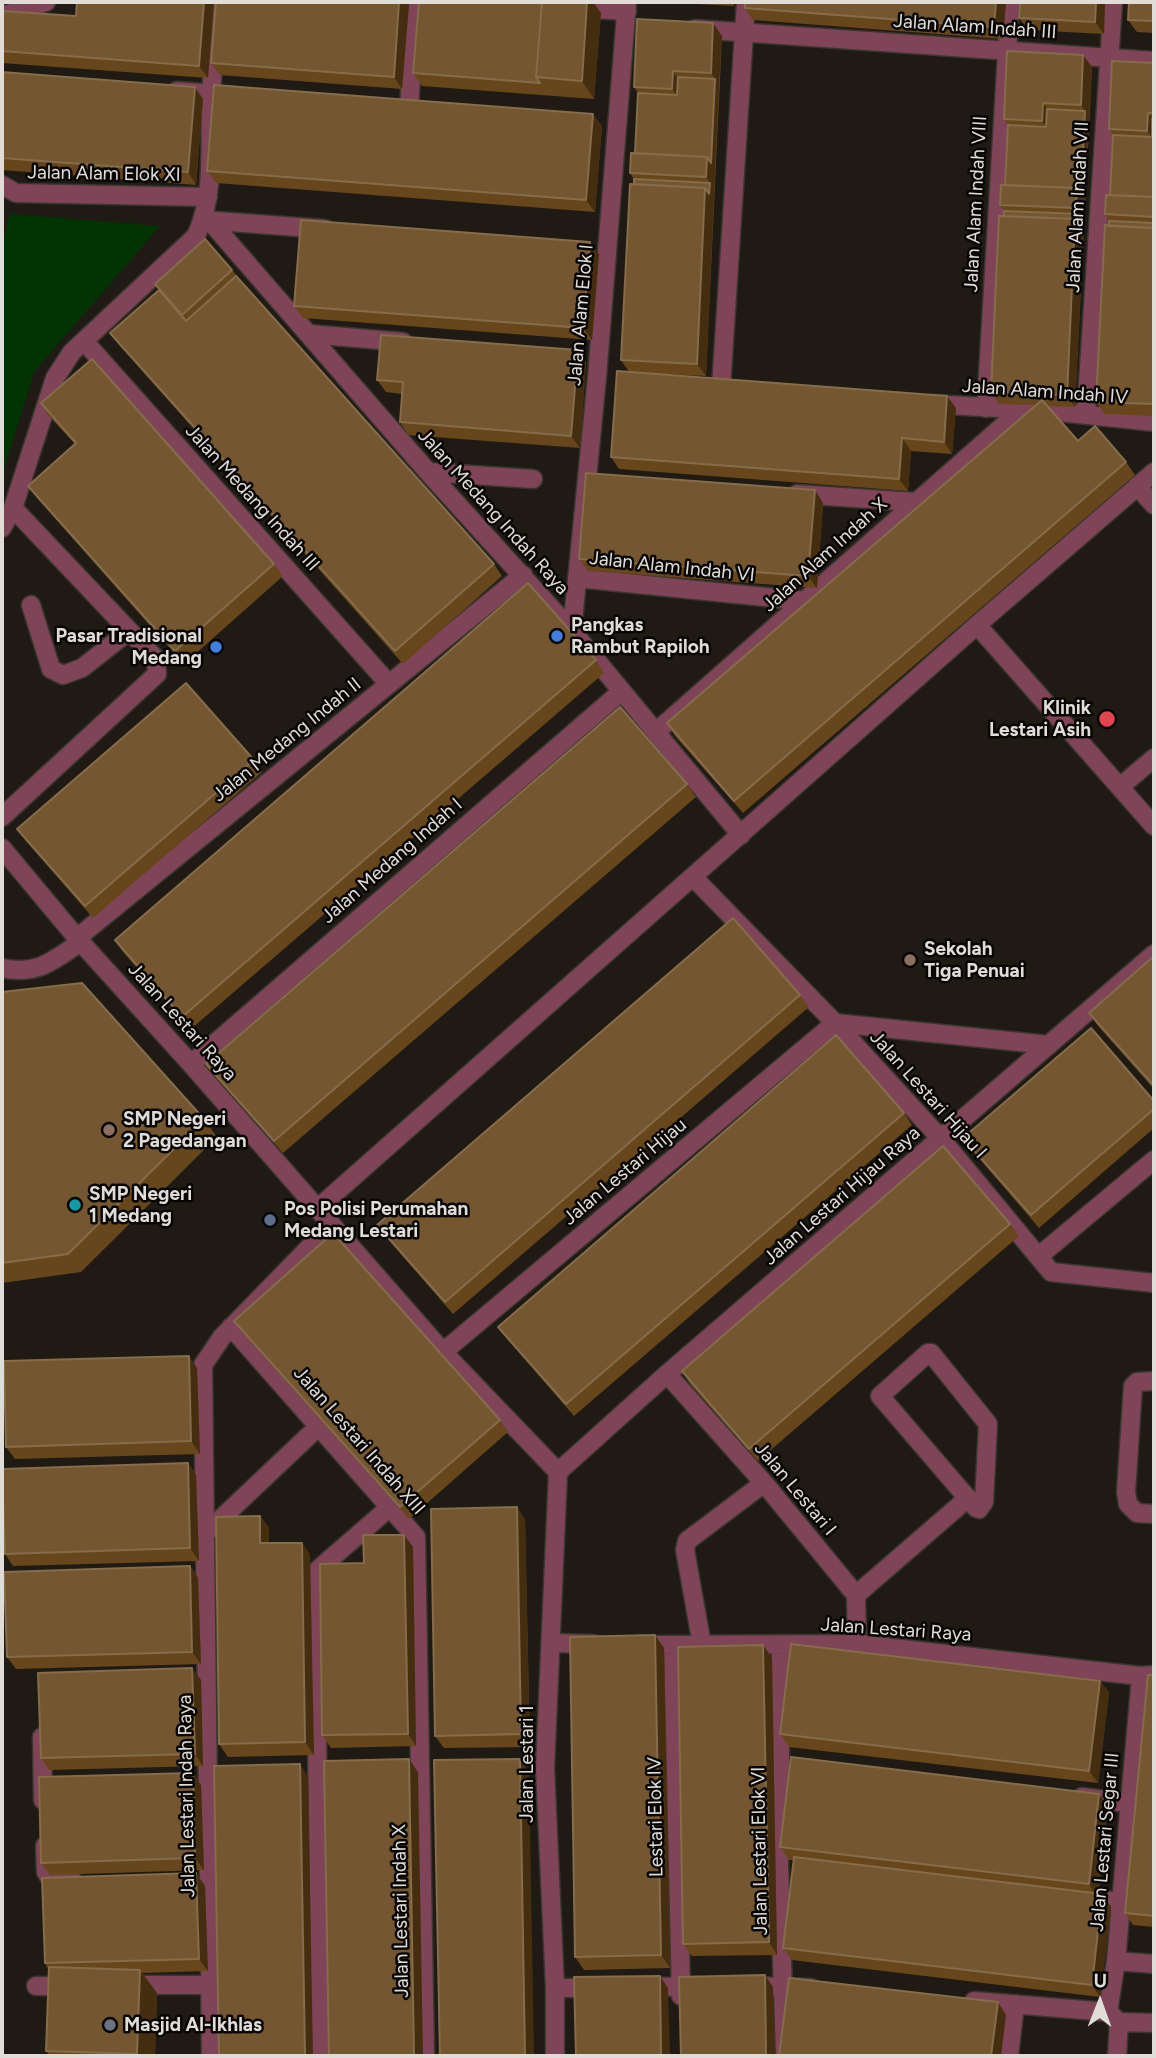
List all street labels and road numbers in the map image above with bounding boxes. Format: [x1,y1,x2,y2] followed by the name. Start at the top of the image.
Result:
[893,10,1057,44] street label: Jalan Alam Indah III
[960,115,992,293] street label: Jalan Alam Indah VIII
[1062,121,1094,293] street label: Jalan Alam Indah VII
[27,161,181,187] street label: Jalan Alam Elok XI
[563,243,599,387] street label: Jalan Alam Elok I
[961,375,1129,409] street label: Jalan Alam Indah IV
[180,420,324,576] street label: Jalan Medang Indah III
[413,424,573,600] street label: Jalan Medang Indah Raya
[758,493,892,617] street label: Jalan Alam Indah X
[588,547,756,587] street label: Jalan Alam Indah VI
[208,673,366,807] street label: Jalan Medang Indah II
[317,794,467,928] street label: Jalan Medang Indah I
[123,958,241,1086] street label: Jalan Lestari Raya
[865,1026,991,1164] street label: Jalan Lestari Hijau I
[559,1114,691,1230] street label: Jalan Lestari Hijau
[759,1122,925,1270] street label: Jalan Lestari Hijau Raya
[288,1362,430,1520] street label: Jalan Lestari Indah XIII
[749,1438,841,1540] street label: Jalan Lestari I
[820,1613,972,1647] street label: Jalan Lestari Raya
[174,1694,200,1898] street label: Jalan Lestari Indah Raya
[516,1705,538,1823] street label: Jalan Lestari 1
[1086,1752,1124,1932] street label: Jalan Lestari Segar III
[644,1757,668,1877] street label: Lestari Elok IV
[747,1766,773,1936] street label: Jalan Lestari Elok VI
[388,1824,414,1998] street label: Jalan Lestari Indah X

